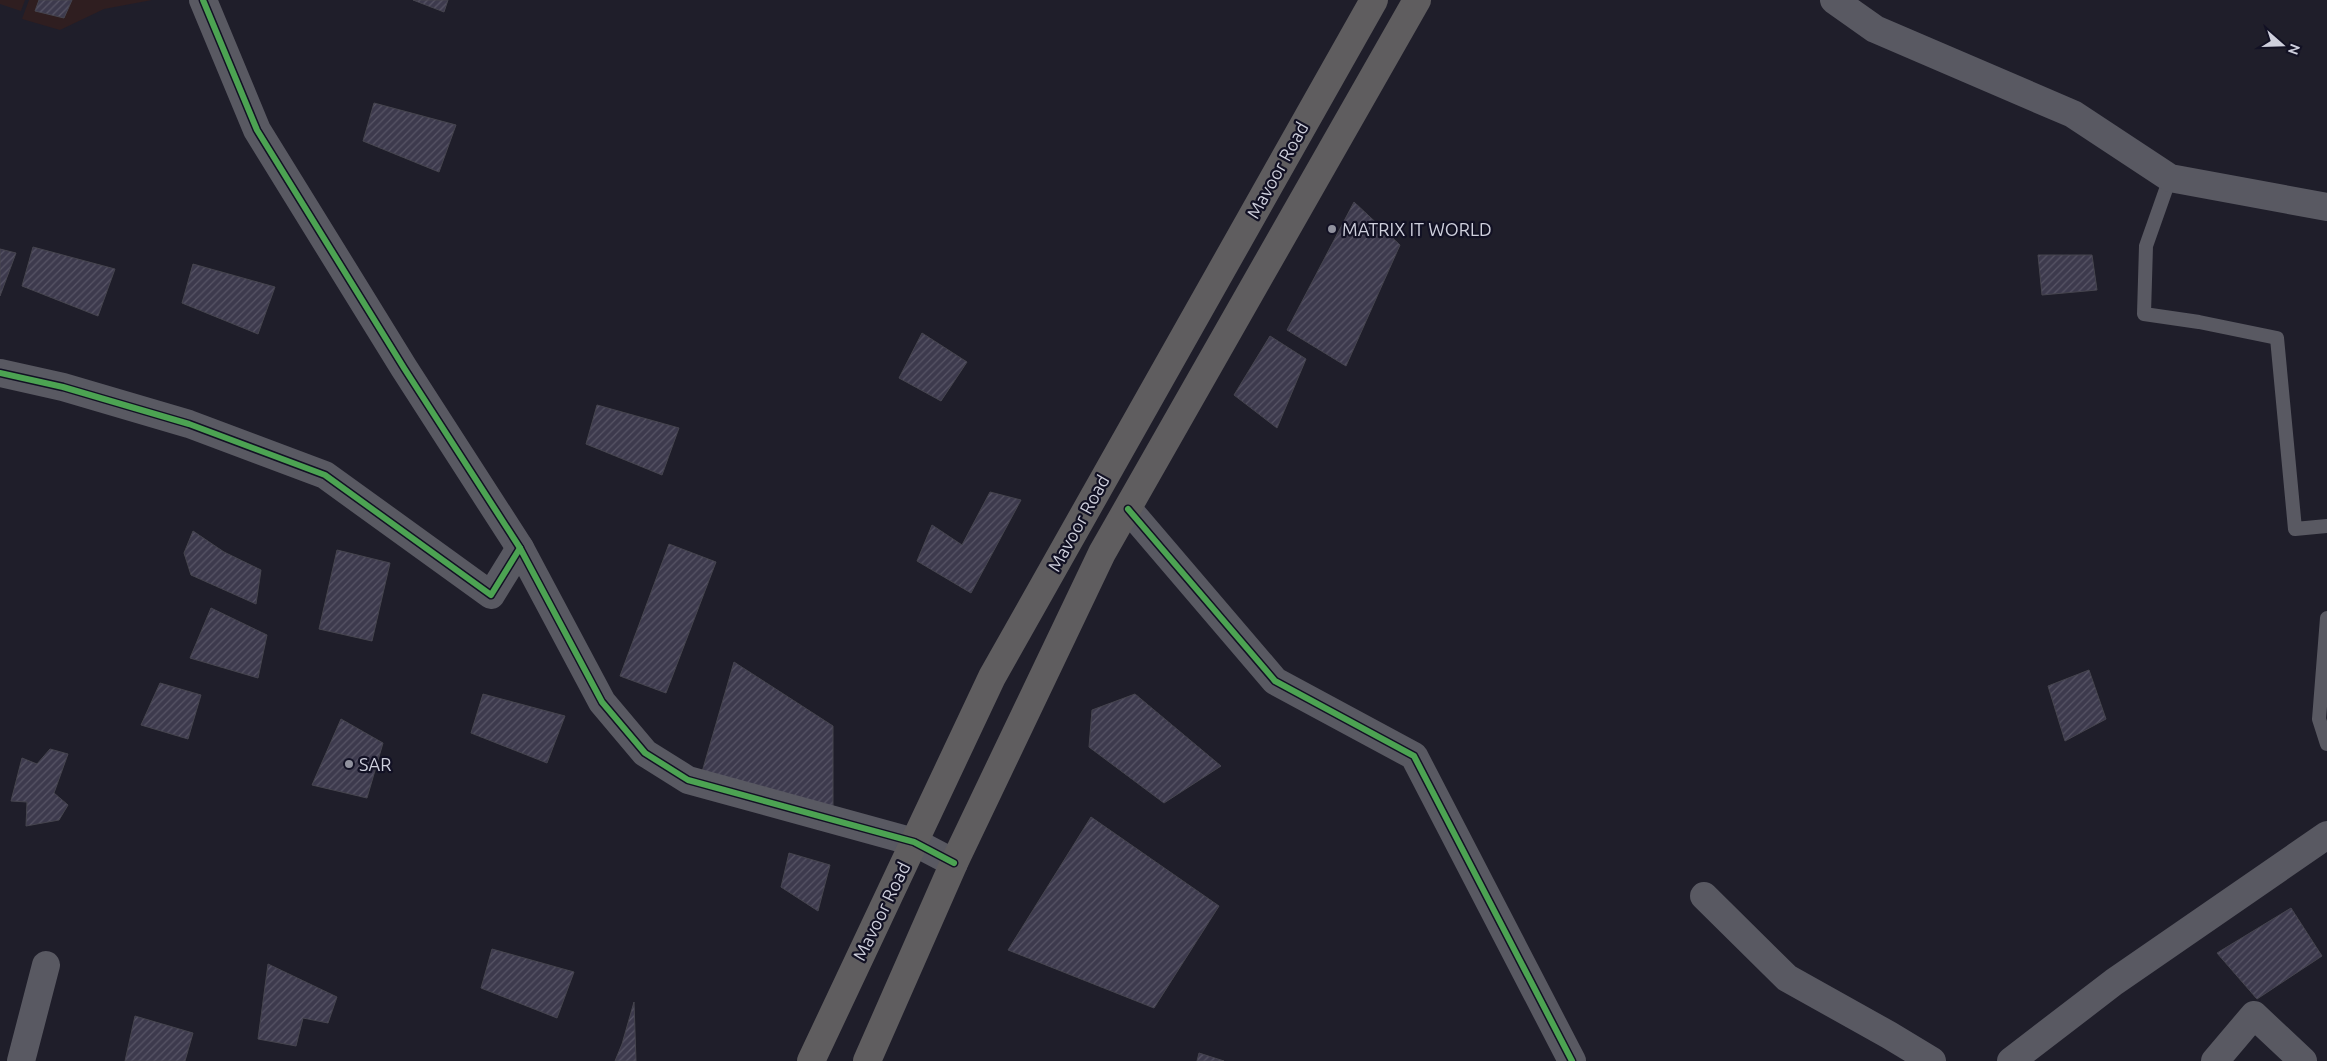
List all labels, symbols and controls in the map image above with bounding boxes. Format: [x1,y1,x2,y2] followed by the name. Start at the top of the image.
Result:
[2257,20,2307,70] north arrow
[2285,42,2304,57] text: N
[1242,118,1312,222] street label: Mavoor Road
[1342,219,1492,239] place label: MATRIX IT WORLD
[1326,223,1338,235] marker: MATRIX IT WORLD
[1043,471,1113,575] street label: Mavoor Road
[359,754,391,774] place label: SAR
[343,758,355,770] marker: SAR
[849,858,913,964] street label: Mavoor Road

